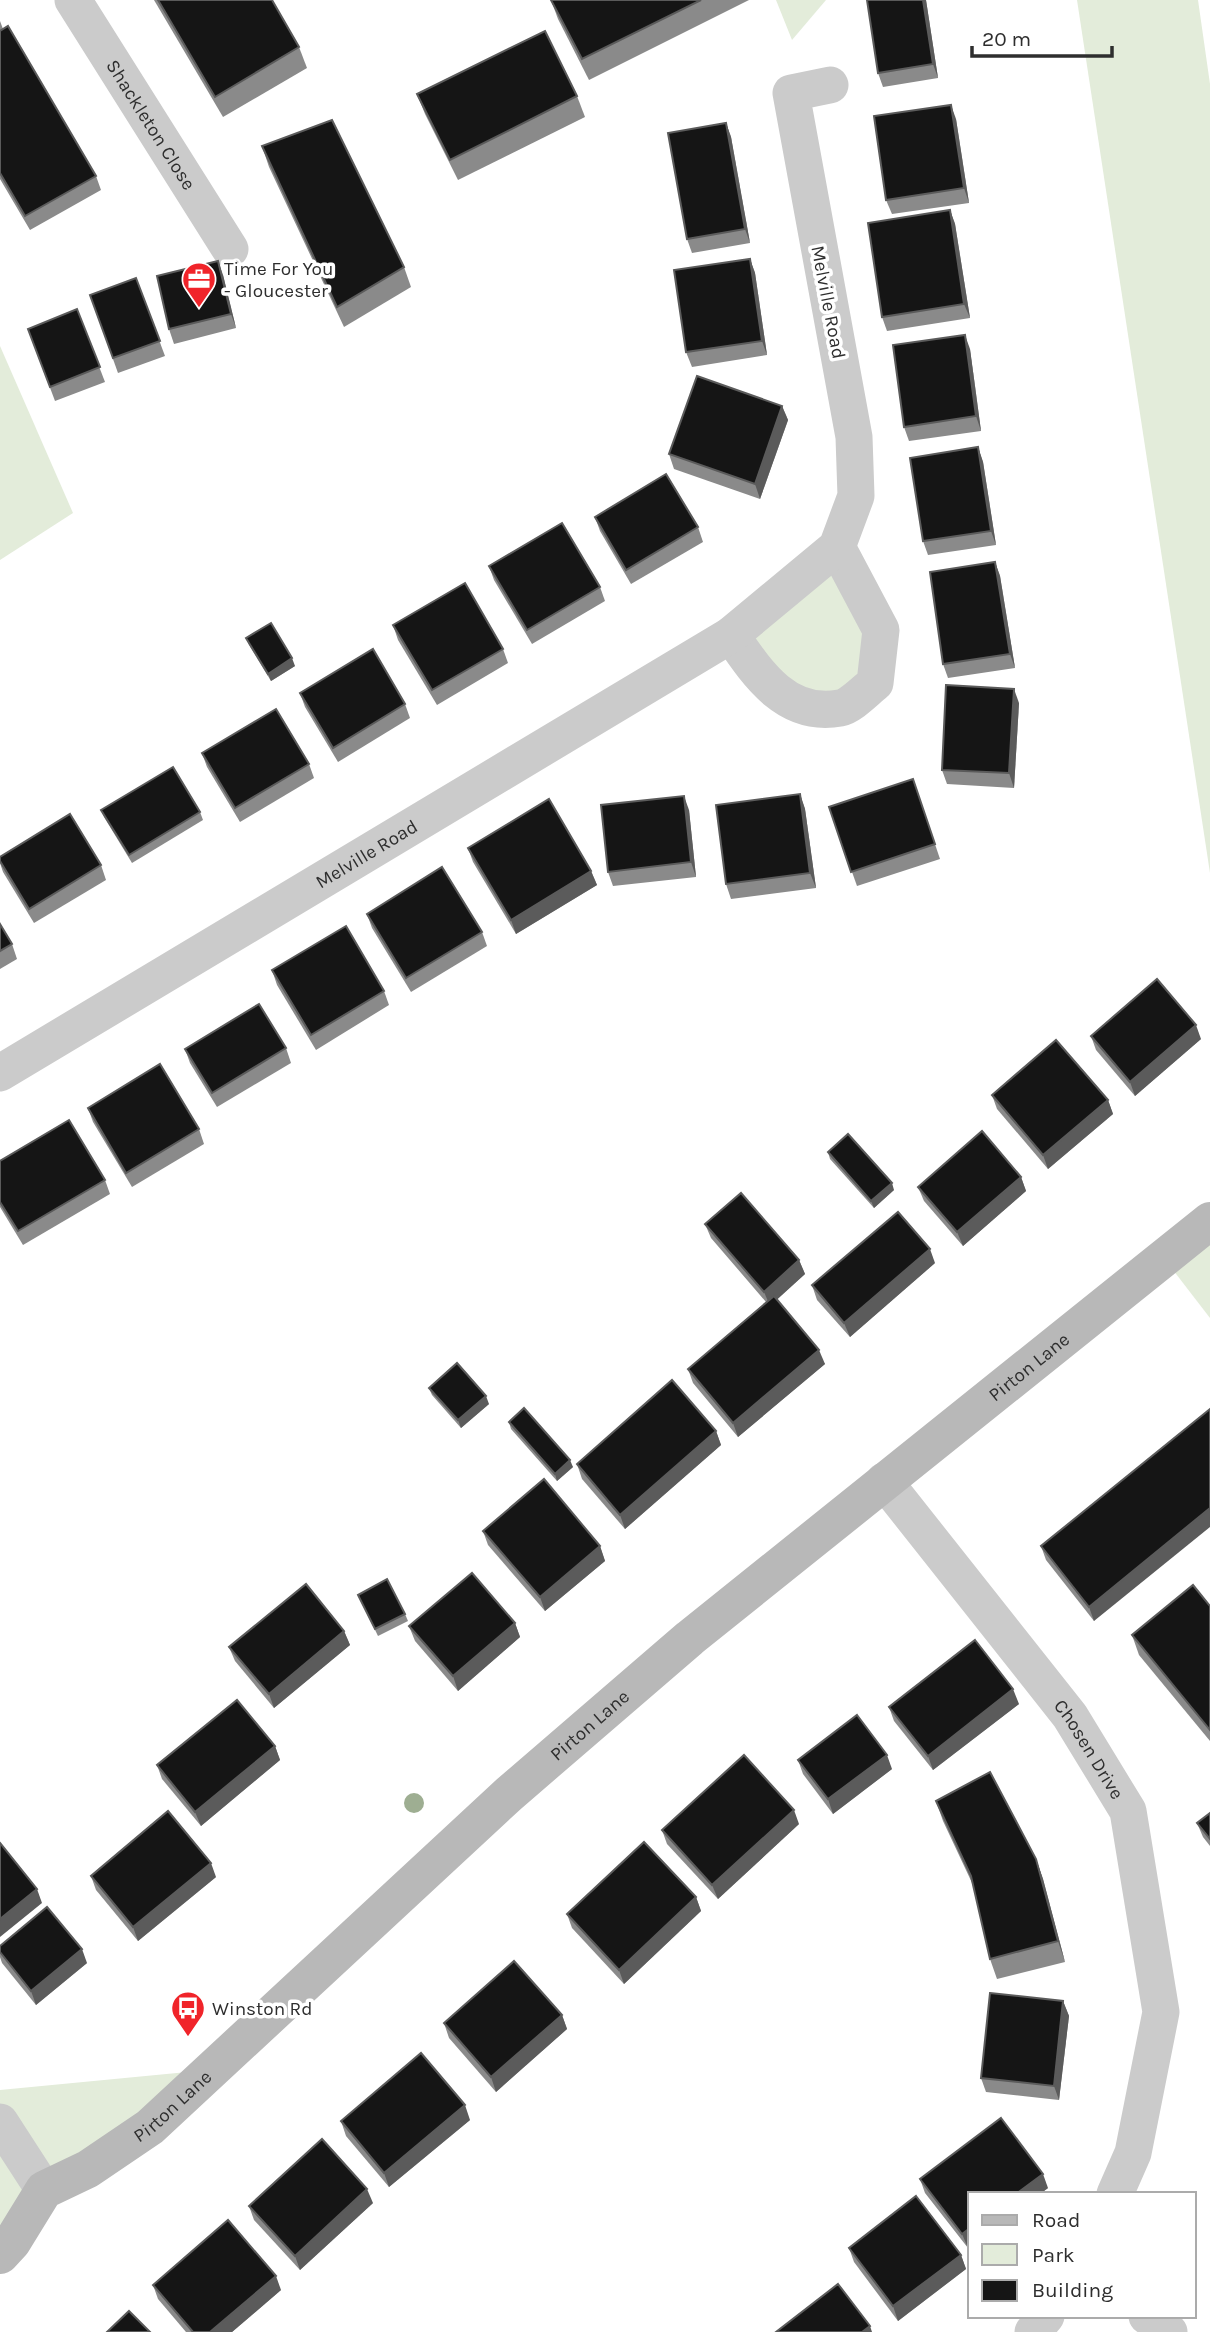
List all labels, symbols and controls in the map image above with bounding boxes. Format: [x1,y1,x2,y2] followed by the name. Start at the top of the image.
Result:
[972,14,1112,58] scale bar
[982,27,1031,51] text: 20 m
[101,56,200,194] street label: Shackleton Close
[806,244,850,361] street label: Melville Road
[224,258,333,302] place label: Time For You - Gloucester
[180,260,218,309] office icon: Time For You - Gloucester
[312,815,422,893] street label: Melville Road
[984,1328,1074,1406] street label: Pirton Lane
[546,1686,634,1766] street label: Pirton Lane
[1049,1695,1128,1803] street label: Chosen Drive
[169,1989,207,2038] bus stop icon: Winston Rd
[212,1998,313,2020] place label: Winston Rd
[129,2066,216,2147] street label: Pirton Lane
[968,2192,1196,2318] legend
[1032,2208,1080,2232] text: Road
[1032,2243,1075,2267] text: Park
[1032,2278,1113,2302] text: Building

